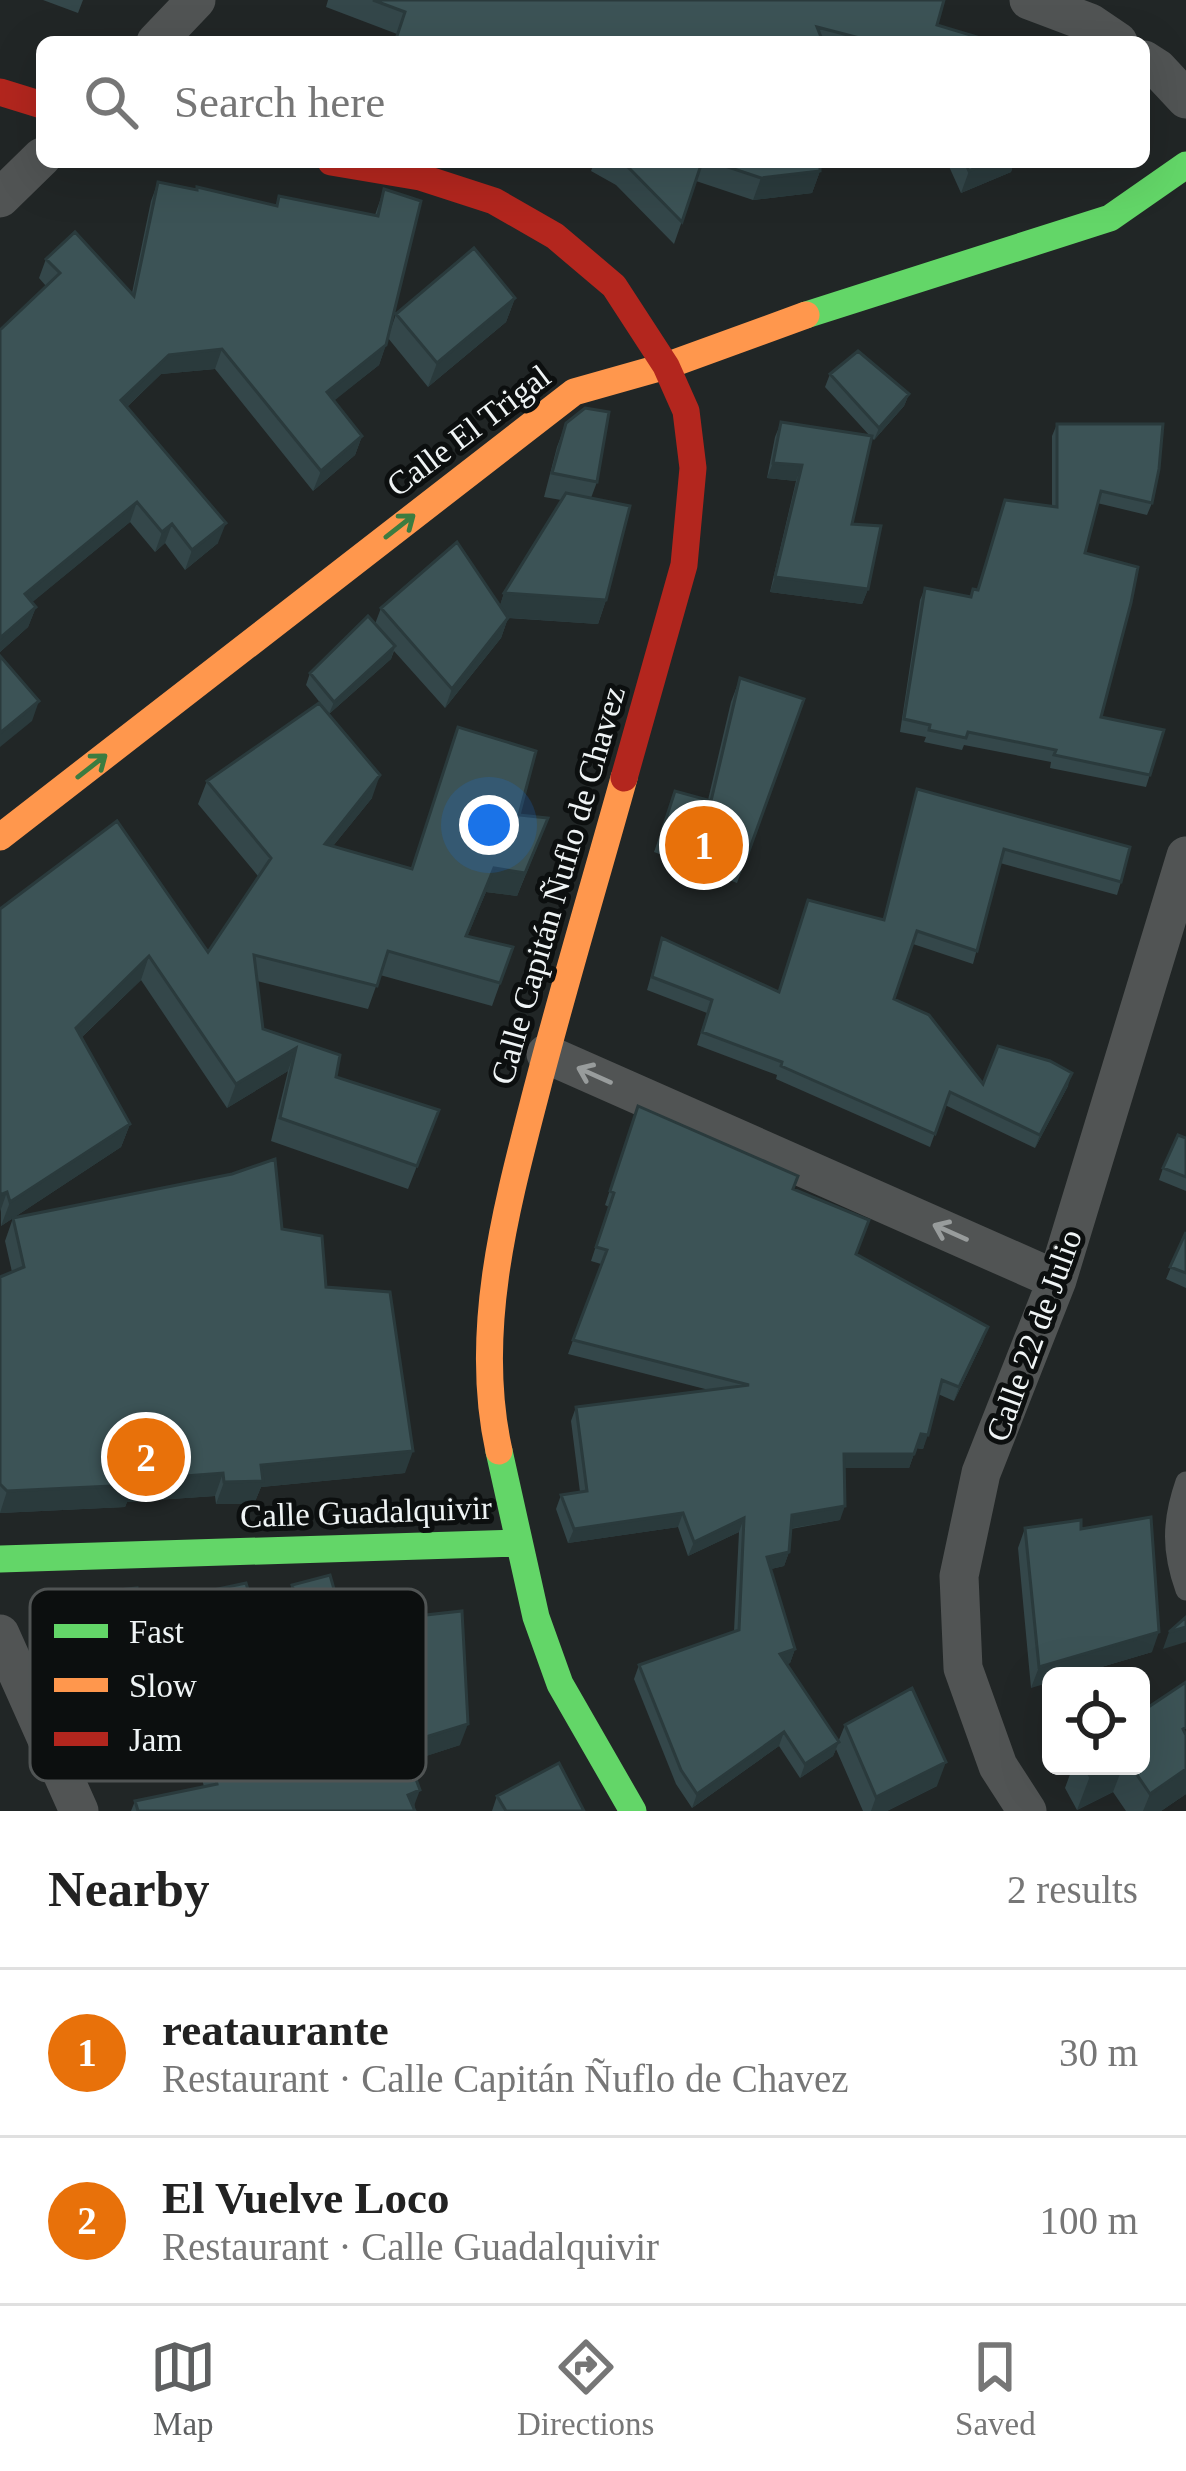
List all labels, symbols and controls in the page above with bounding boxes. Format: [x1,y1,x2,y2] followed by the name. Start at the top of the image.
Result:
[36,36,1150,168] search box
[78,69,144,135] icon: search
[174,77,385,127] text: Search here
[380,358,557,504] street label: Calle El Trigal
[384,513,416,540] one-way arrow
[484,682,632,1088] street label: Calle Capitán Ñuflo de Chavez
[76,753,108,779] one-way arrow
[459,795,519,855] your location
[665,800,743,890] pin: 1
[576,1062,612,1084] one-way arrow
[933,1220,969,1242] one-way arrow
[979,1225,1089,1446] street label: Calle 22 de Julio
[107,1412,185,1502] pin: 2
[239,1490,493,1534] street label: Calle Guadalquivir
[30,1589,426,1781] legend
[129,1614,184,1650] text: Fast
[1042,1667,1150,1775] map controls
[1042,1667,1150,1775] button: locate
[129,1668,197,1704] text: Slow
[129,1722,182,1758] text: Jam
[48,1861,209,1917] text: Nearby
[1007,1868,1138,1911] text: 2 results
[162,2005,389,2055] text: reataurante
[77,2031,97,2074] text: 1
[1059,2031,1138,2074] text: 30 m
[162,2057,849,2100] text: Restaurant · Calle Capitán Ñuflo de Chavez
[162,2173,450,2223] text: El Vuelve Loco
[77,2199,97,2242] text: 2
[1039,2199,1138,2242] text: 100 m
[162,2225,659,2268] text: Restaurant · Calle Guadalquivir
[150,2334,216,2443] tab: Map
[517,2334,654,2443] tab: Directions
[955,2334,1036,2443] tab: Saved

